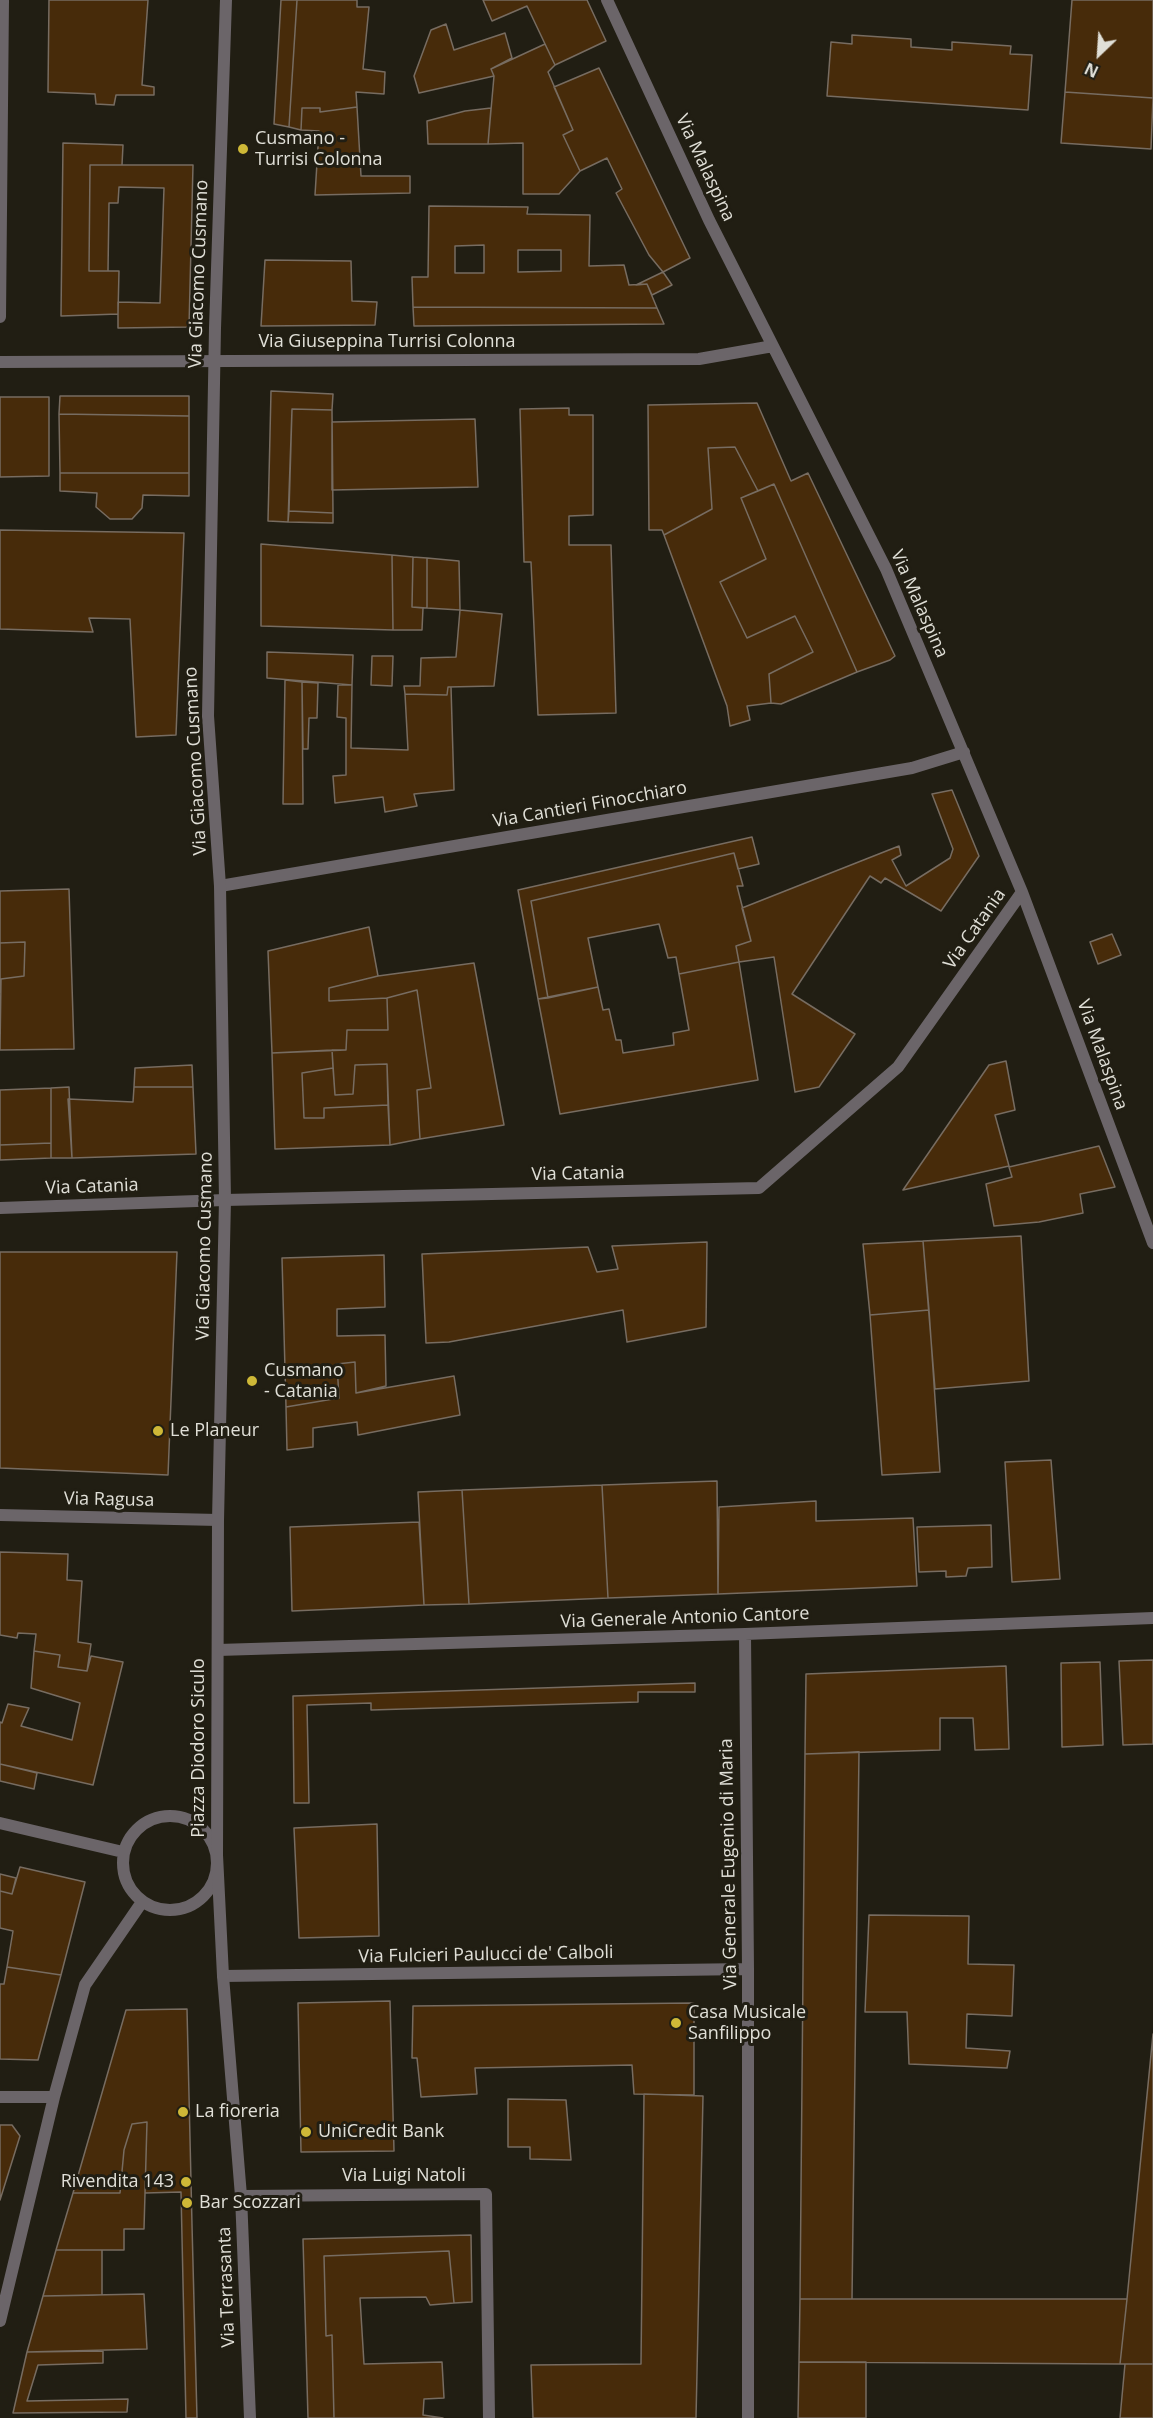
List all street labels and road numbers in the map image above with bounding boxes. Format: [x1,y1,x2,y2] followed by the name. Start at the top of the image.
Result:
[671,111,739,225] street label: Via Malaspina
[185,179,213,369] street label: Via Giacomo Cusmano
[258,331,516,353] street label: Via Giuseppina Turrisi Colonna
[886,547,952,661] street label: Via Malaspina
[180,666,212,856] street label: Via Giacomo Cusmano
[491,777,689,833] street label: Via Cantieri Finocchiaro
[939,885,1011,973] street label: Via Catania
[1072,997,1132,1113] street label: Via Malaspina
[193,1151,217,1341] street label: Via Giacomo Cusmano
[531,1162,625,1186] street label: Via Catania
[45,1175,139,1199] street label: Via Catania
[64,1488,154,1512] street label: Via Ragusa
[560,1603,810,1633] street label: Via Generale Antonio Cantore
[188,1658,210,1838] street label: Piazza Diodoro Siculo
[716,1738,742,1990] street label: Via Generale Eugenio di Maria
[358,1942,614,1968] street label: Via Fulcieri Paulucci de' Calboli
[342,2165,466,2187] street label: Via Luigi Natoli
[214,2226,240,2348] street label: Via Terrasanta

